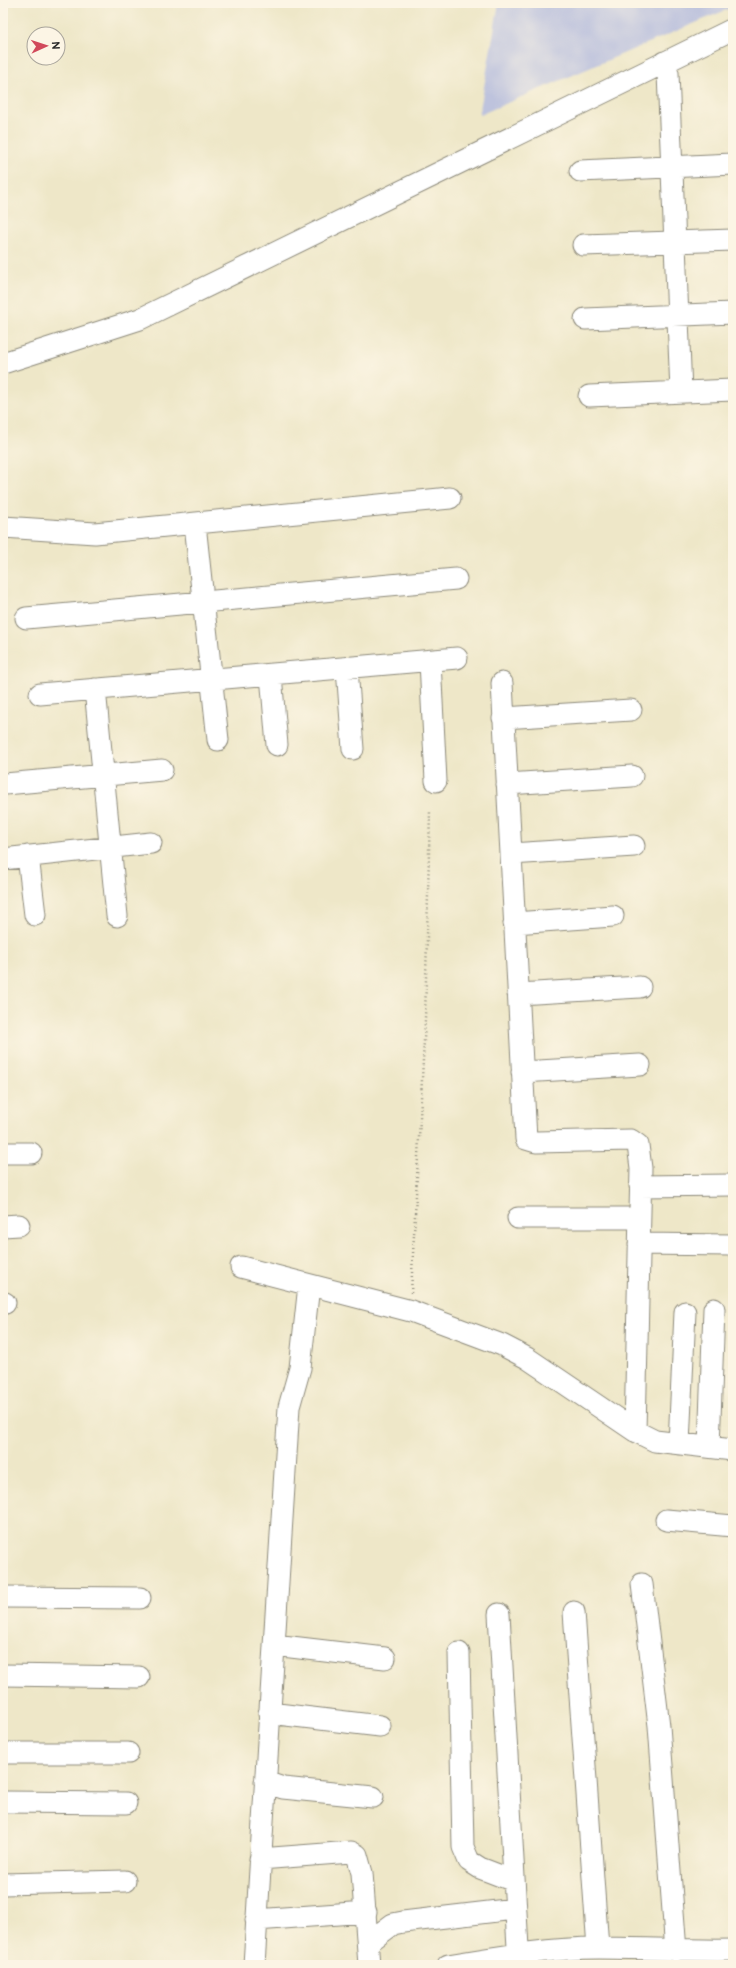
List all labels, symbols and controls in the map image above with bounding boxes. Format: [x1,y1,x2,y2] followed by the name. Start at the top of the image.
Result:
[26,26,66,66] north arrow
[49,41,62,50] text: N

